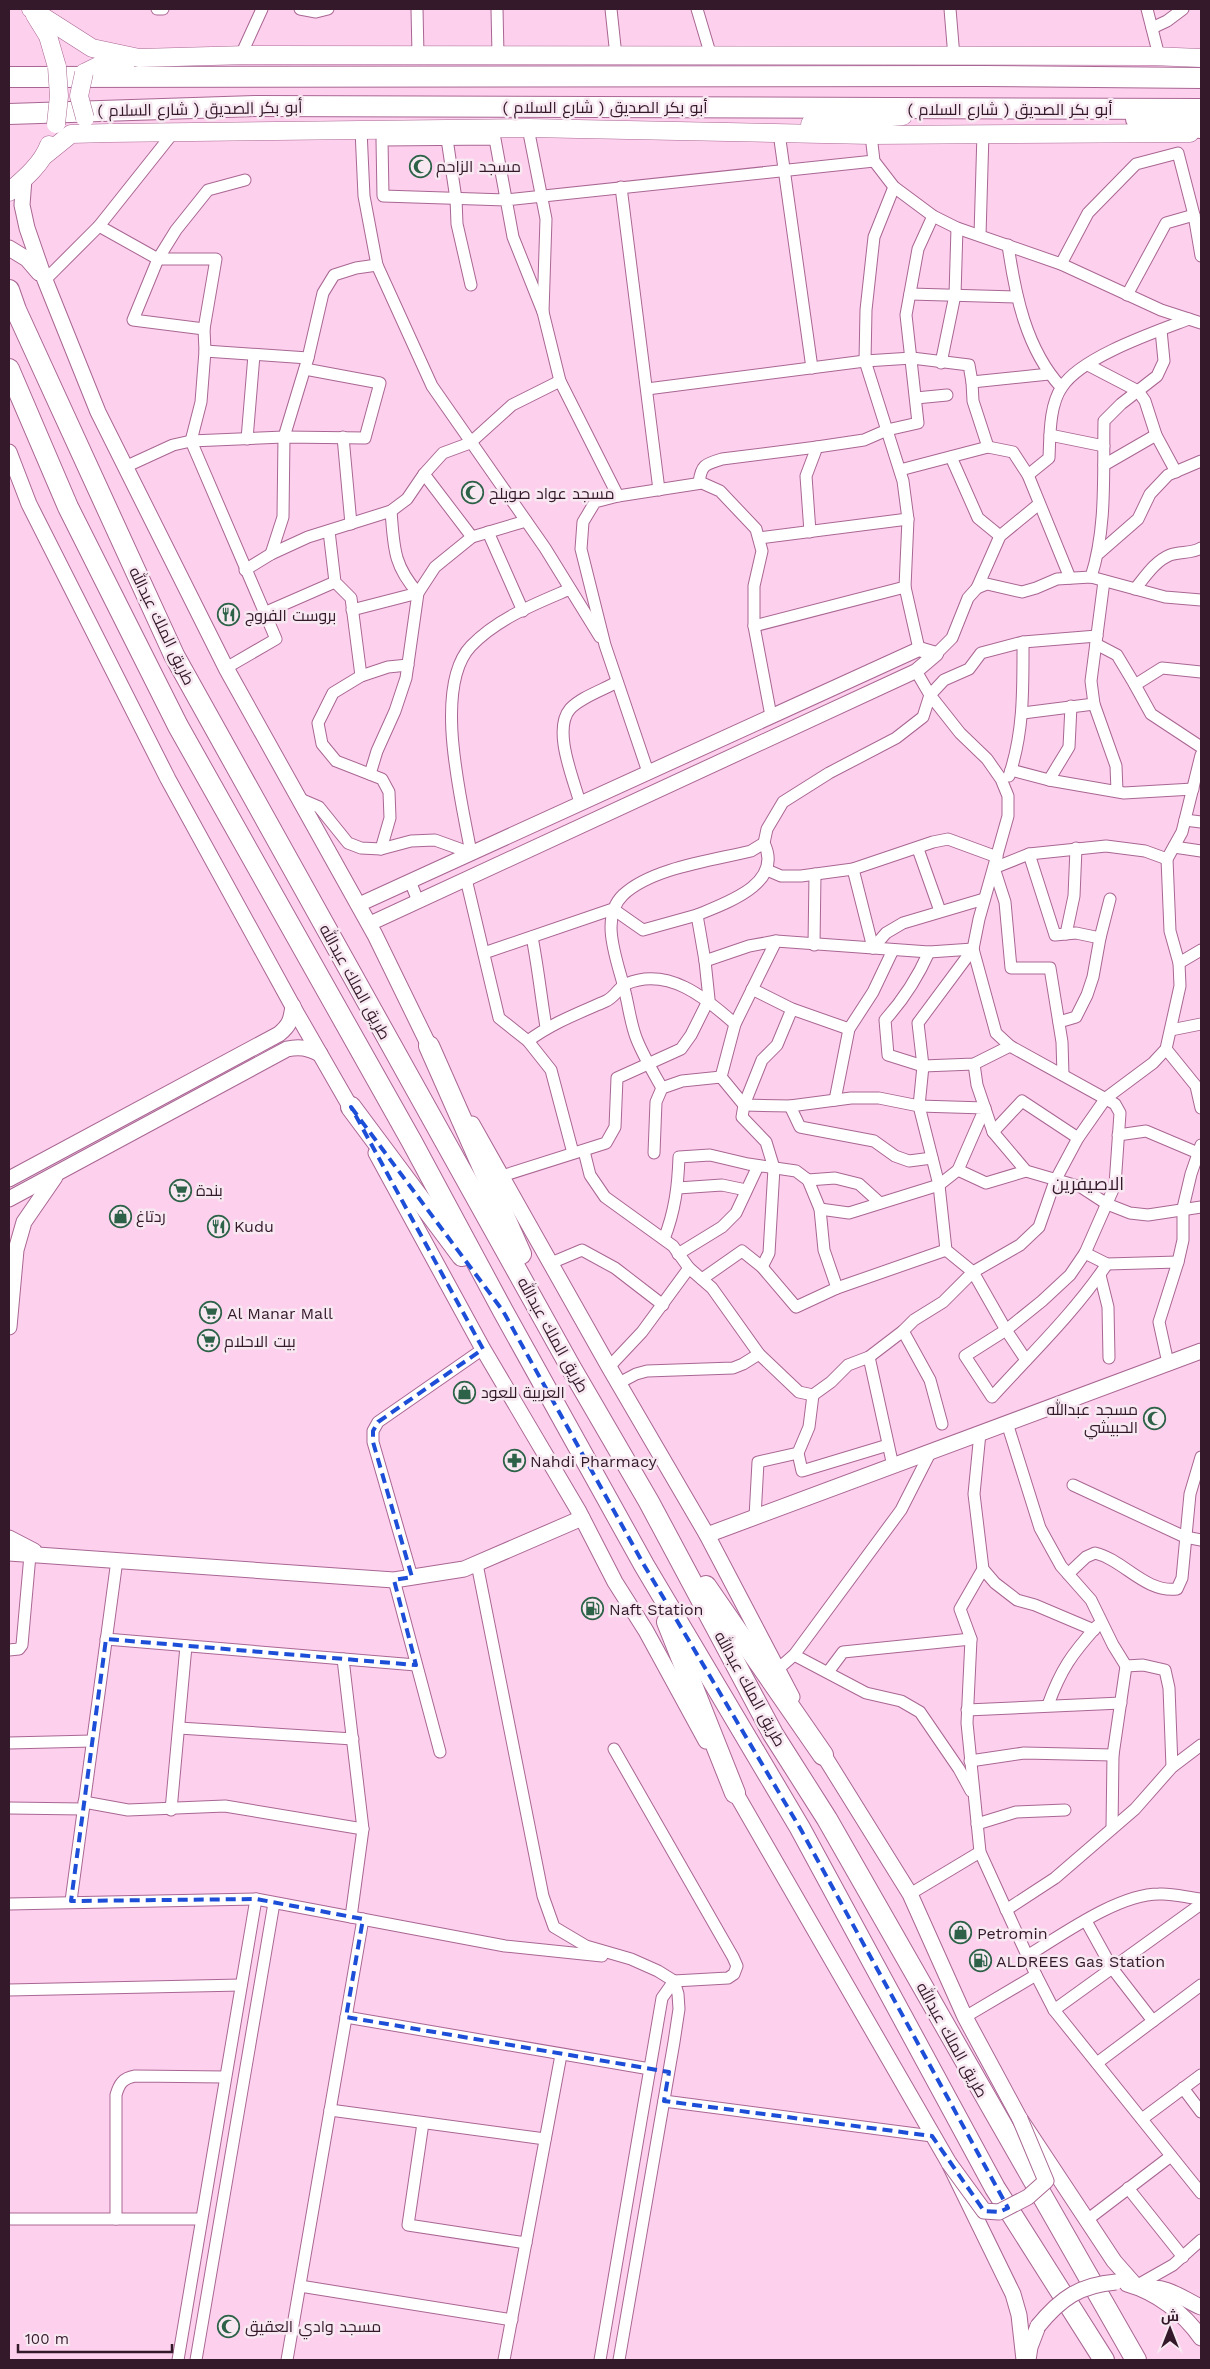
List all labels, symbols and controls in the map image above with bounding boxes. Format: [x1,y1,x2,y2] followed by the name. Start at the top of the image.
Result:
[97,98,303,122] street label: ( شارع السلام ) أبو بكر الصديق
[502,98,708,119] street label: ( شارع السلام ) أبو بكر الصديق
[907,100,1113,121] street label: ( شارع السلام ) أبو بكر الصديق
[408,154,432,178] mosque icon: مسجد الزاحم
[436,157,521,178] place label: مسجد الزاحم
[461,481,485,505] mosque icon: مسجد عواد صويلح
[489,484,615,505] place label: مسجد عواد صويلح
[124,563,200,689] street label: طريق الملك عبدالله
[217,603,241,627] restaurant icon: بروست الفروج
[245,606,336,627] place label: بروست الفروج
[315,921,395,1043] street label: طريق الملك عبدالله
[1052,1173,1124,1195] district label: الاصيفرين
[168,1178,192,1202] supermarket icon: بندة
[196,1181,223,1200] place label: بندة
[108,1204,132,1228] shop icon: ردتاغ
[136,1207,166,1228] place label: ردتاغ
[206,1214,230,1238] restaurant icon: Kudu
[234,1217,274,1236] place label: Kudu
[513,1274,593,1396] street label: طريق الملك عبدالله
[199,1301,223,1325] supermarket icon: Al Manar Mall
[227,1304,333,1323] place label: Al Manar Mall
[196,1329,220,1353] supermarket icon: بيت الاحلام
[224,1332,296,1353] place label: بيت الاحلام
[453,1380,477,1404] shop icon: العربية للعود
[481,1383,565,1402] place label: العربية للعود
[1046,1399,1138,1440] place label: مسجد عبدالله الحبيشي
[1142,1406,1166,1430] mosque icon: مسجد عبدالله الحبيشي
[502,1449,526,1473] pharmacy icon: Nahdi Pharmacy
[530,1452,658,1471] place label: Nahdi Pharmacy
[581,1597,605,1621] fuel station icon: Naft Station
[609,1600,703,1619] place label: Naft Station
[710,1628,790,1750] street label: طريق الملك عبدالله
[949,1921,973,1945] shop icon: Petromin
[977,1924,1048,1943] place label: Petromin
[968,1949,992,1973] fuel station icon: ALDREES Gas Station
[996,1952,1165,1971] place label: ALDREES Gas Station
[912,1979,992,2101] street label: طريق الملك عبدالله
[1145,2304,1195,2354] north arrow
[1161,2308,1179,2325] text: ش
[217,2314,241,2338] mosque icon: مسجد وادي العقيق
[245,2317,381,2340] place label: مسجد وادي العقيق
[18,2322,171,2354] scale bar
[25,2330,69,2348] text: 100 m

